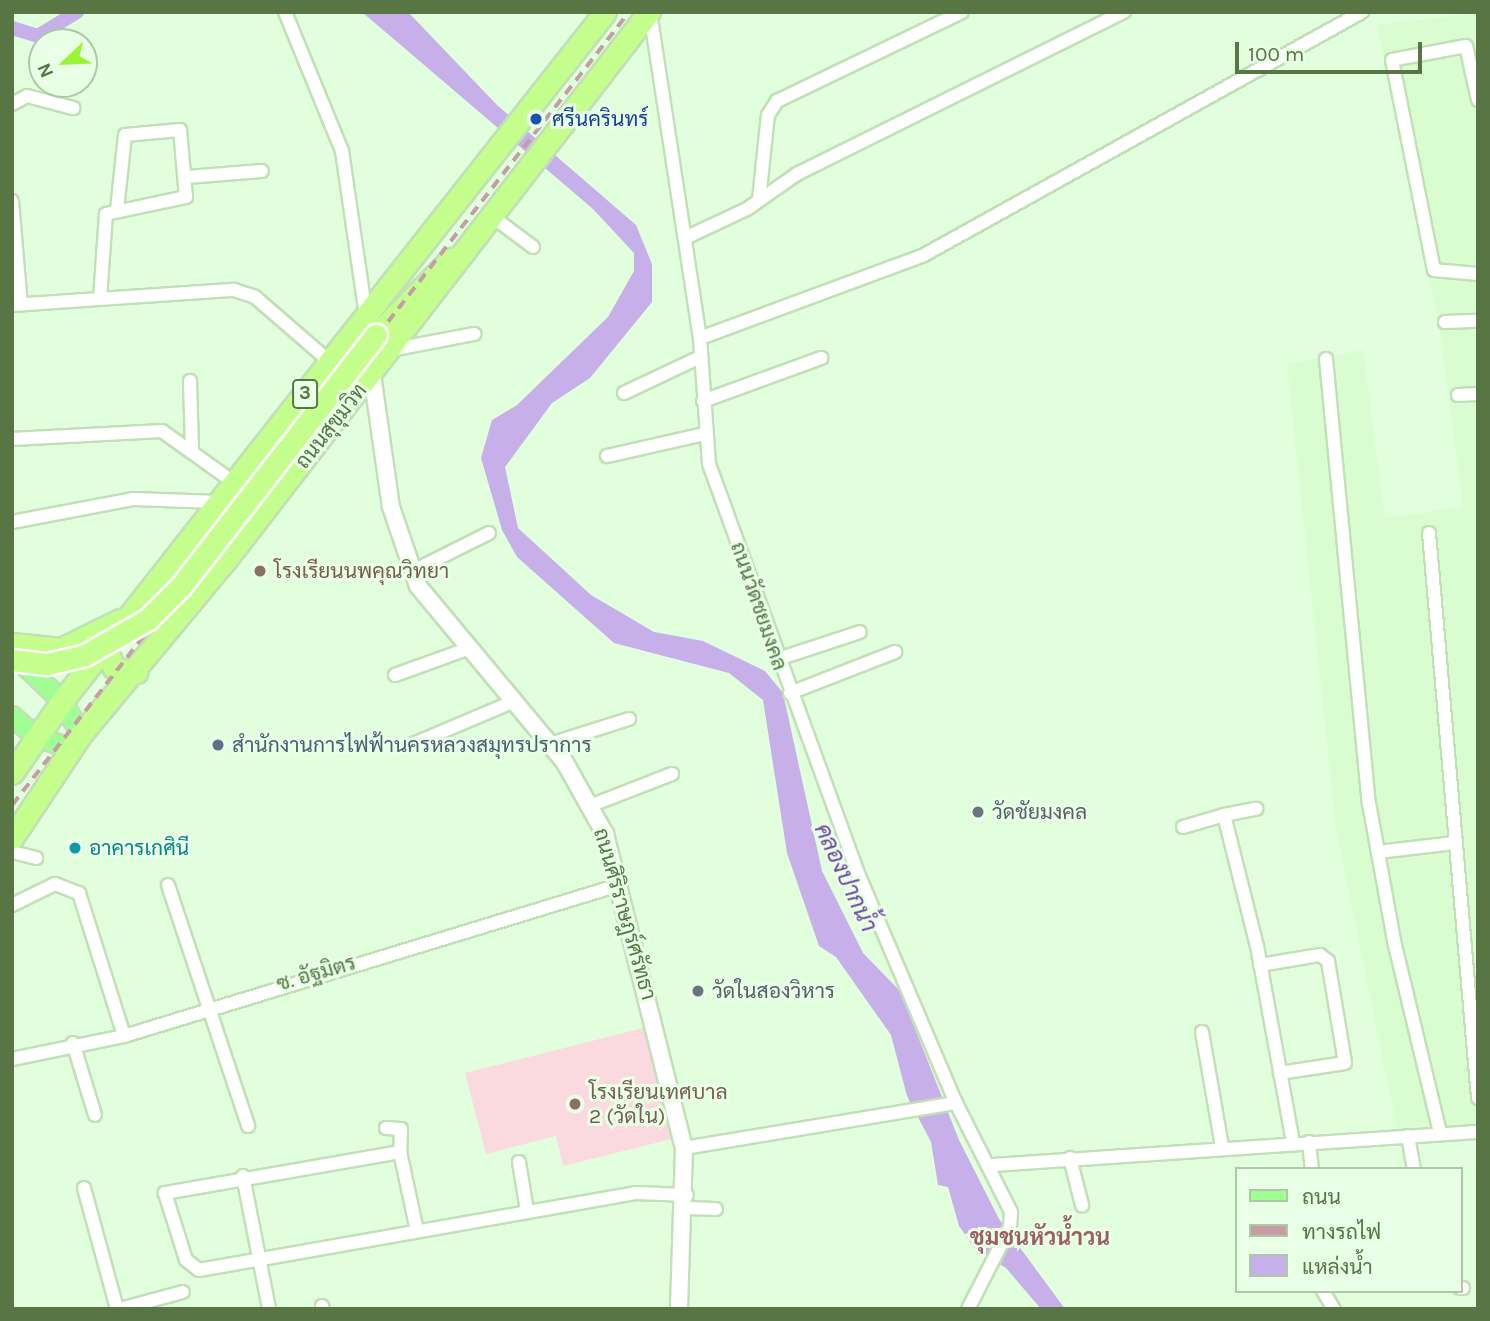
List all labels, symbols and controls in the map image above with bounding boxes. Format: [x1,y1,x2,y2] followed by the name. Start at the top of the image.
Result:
[28,28,98,98] north arrow
[1238,28,1425,72] scale bar
[1248,42,1305,66] text: 100 m
[33,60,58,81] text: N
[552,106,648,132] place label: ศรีนครินทร์
[526,109,546,129] marker: ศรีนครินทร์
[290,378,372,474] street label: ถนนสุขุมวิท
[291,378,319,410] road number: 3
[725,538,793,674] street label: ถนนวัดชยมงคล
[274,558,449,584] place label: โรงเรียนนพคุณวิทยา
[252,563,268,579] marker: โรงเรียนนพคุณวิทยา
[232,732,592,758] place label: สำนักงานการไฟฟ้านครหลวงสมุทรปราการ
[210,737,226,753] marker: สำนักงานการไฟฟ้านครหลวงสมุทรปราการ
[992,799,1087,825] place label: วัดชัยมงคล
[970,804,986,820] marker: วัดชัยมงคล
[808,819,882,937] water label: คลองปากน้ำ
[588,825,662,1003] street label: ถนนศิริราษฎร์ศรัทธา
[89,835,189,861] place label: อาคารเกศินี
[67,840,83,856] marker: อาคารเกศินี
[274,950,358,996] street label: ซ. อัฐมิตร
[712,978,835,1004] place label: วัดในสองวิหาร
[690,983,706,999] marker: วัดในสองวิหาร
[589,1079,728,1129] place label: โรงเรียนเทศบาล 2 (วัดใน)
[567,1096,583,1112] marker: โรงเรียนเทศบาล 2 (วัดใน)
[1234,1167,1462,1293] legend
[1302,1185,1341,1209] text: ถนน
[1302,1220,1381,1244] text: ทางรถไฟ
[970,1224,1110,1252] district label: ชุมชนหัวน้ำวน
[1302,1255,1373,1279] text: แหล่งน้ำ

